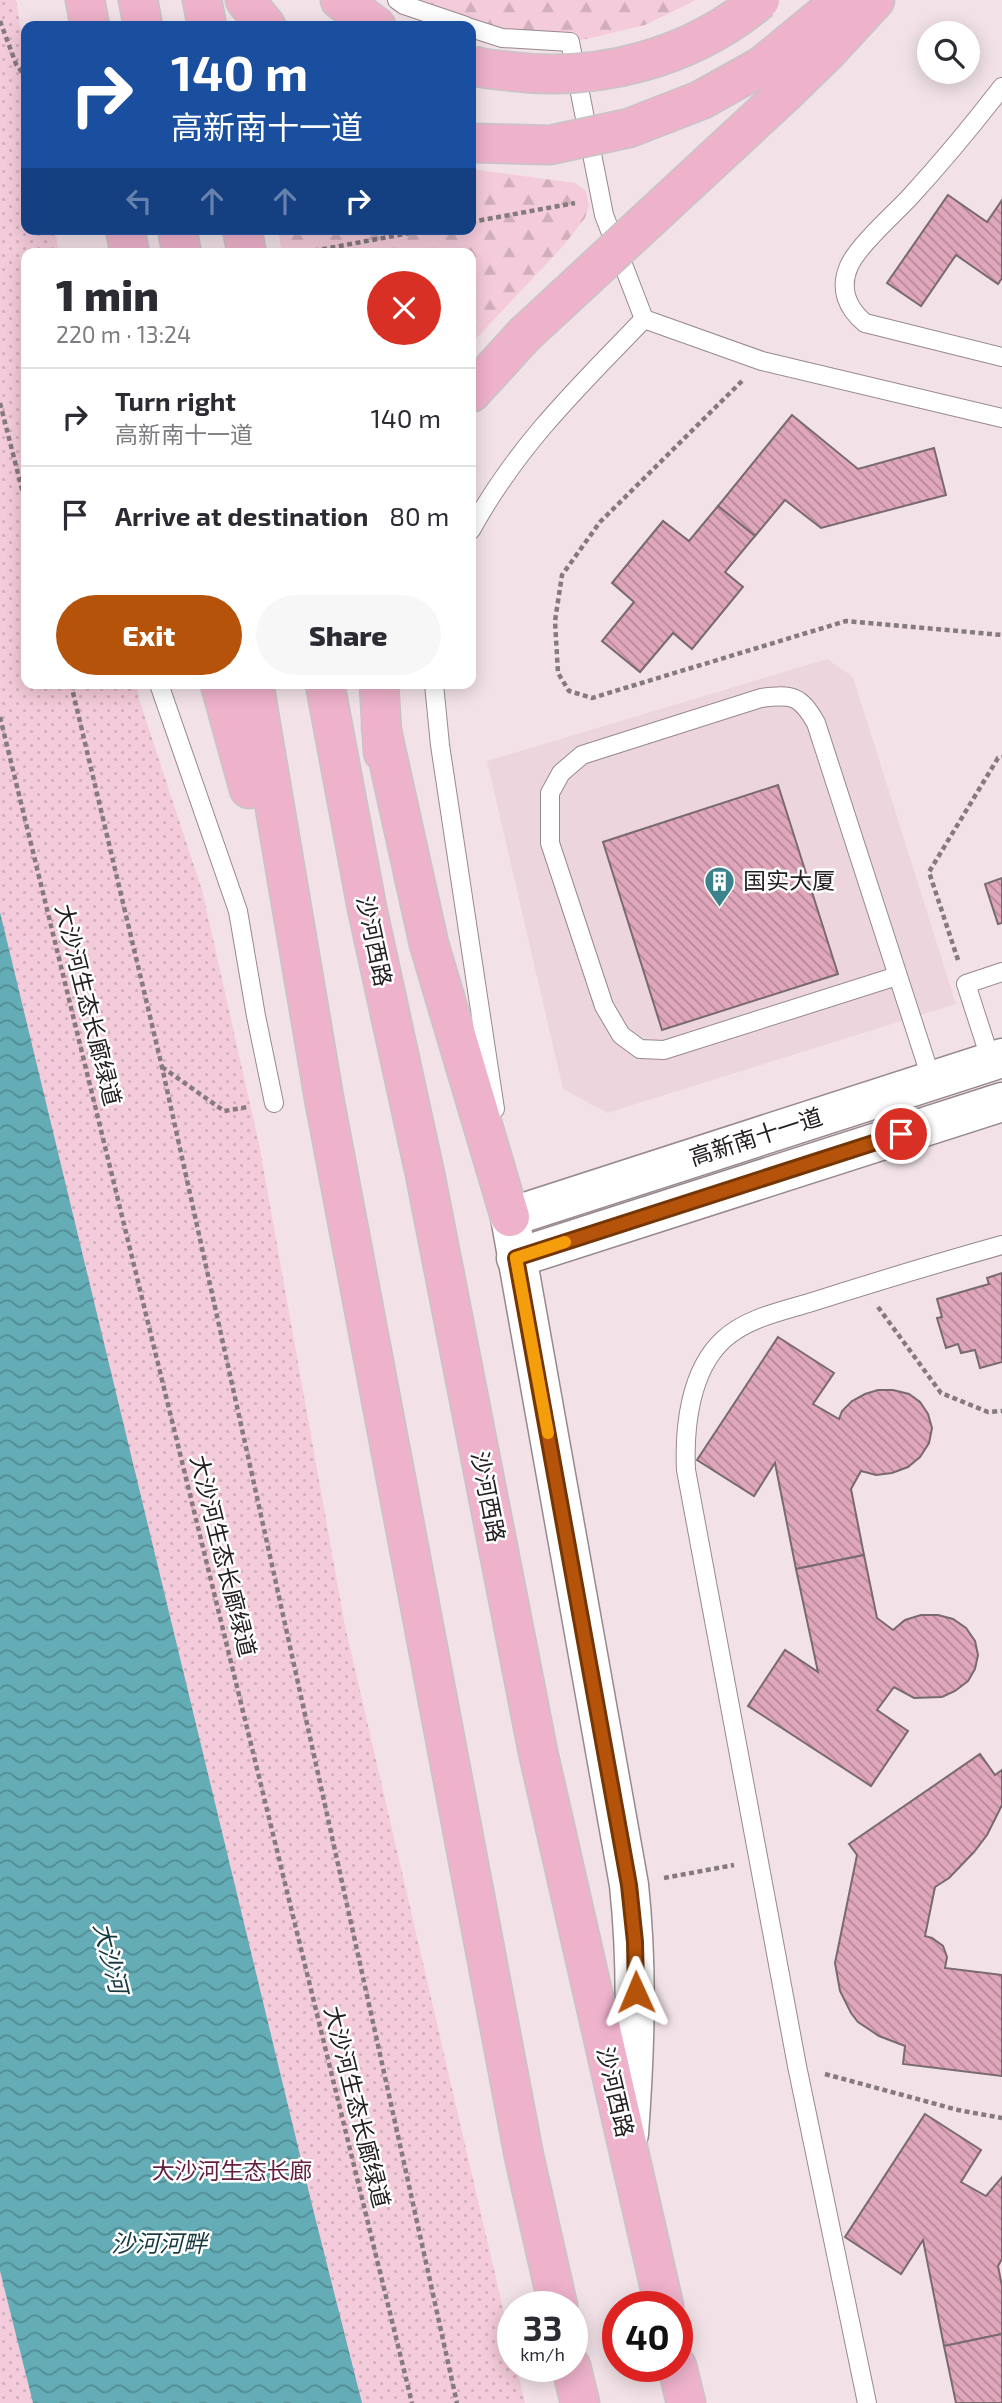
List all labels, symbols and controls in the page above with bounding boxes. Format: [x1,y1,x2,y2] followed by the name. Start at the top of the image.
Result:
[917,21,980,84] map controls
[917,21,980,84] button: search
[171,42,308,101] text: 140 m
[56,49,147,140] icon: right
[171,107,363,145] text: 高新南十一道
[120,182,158,220] icon: left
[193,182,231,220] icon: ahead
[266,182,304,220] icon: ahead
[339,182,377,220] icon: right
[56,269,159,319] text: 1 min
[367,271,441,345] button: close
[56,320,191,348] text: 220 m · 13:24
[115,385,236,416] text: Turn right
[56,398,94,436] icon: right
[370,402,441,433] text: 140 m
[115,420,253,448] text: 高新南十一道
[56,496,94,534] icon: arrive
[115,500,368,531] text: Arrive at destination
[389,500,449,531] text: 80 m
[56,595,242,675] button: Exit
[256,595,441,675] button: Share
[703,864,737,908] building icon: 国实大厦
[743,866,835,894] place label: 国实大厦
[352,893,398,989] street label: 沙河西路
[50,901,128,1109] street label: 大沙河生态长廊绿道
[686,1101,826,1171] street label: 高新南十一道
[871,1104,931,1164] pin
[882,1115,920,1153] icon: arrive
[466,1449,512,1545] street label: 沙河西路
[185,1452,263,1660] street label: 大沙河生态长廊绿道
[89,1919,135,2000] water label: 大沙河
[599,1955,673,2029] position arrow
[319,2003,397,2211] street label: 大沙河生态长廊绿道
[592,2044,640,2140] street label: 沙河西路
[152,2156,313,2184] park label: 大沙河生态长廊
[111,2228,210,2257] water label: 沙河河畔
[602,2291,693,2382] speed limit sign: 40
[523,2306,562,2348] text: 33
[520,2343,565,2365] text: km/h

